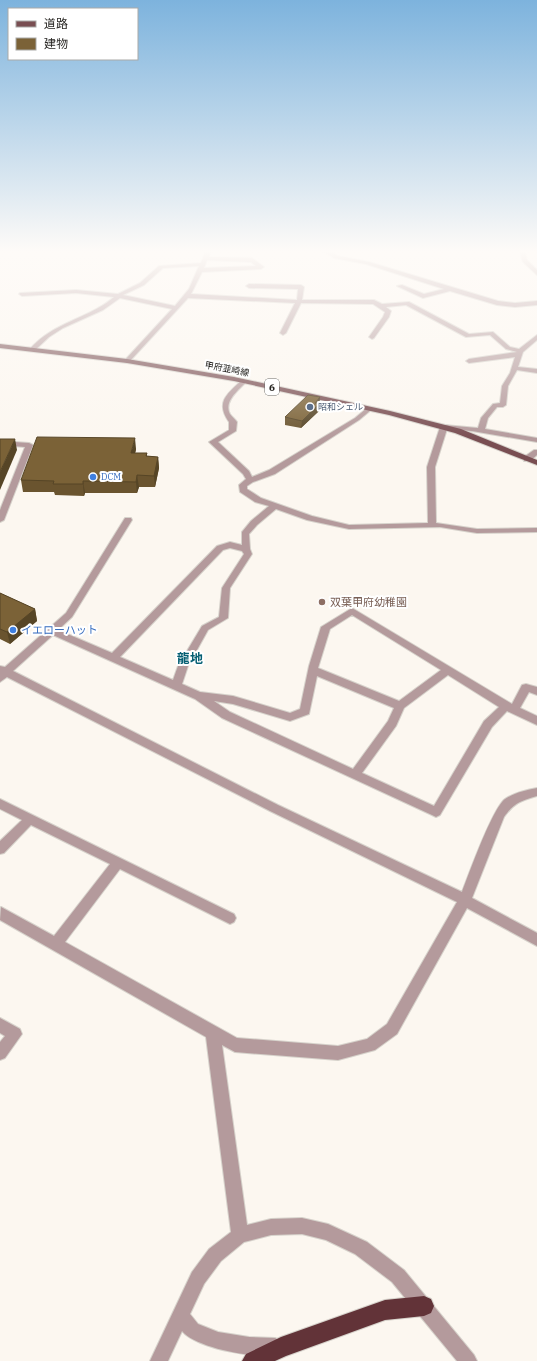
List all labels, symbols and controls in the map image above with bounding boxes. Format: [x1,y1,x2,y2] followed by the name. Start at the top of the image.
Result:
[8,8,138,60] legend
[44,16,68,31] text: 道路
[44,36,68,51] text: 建物
[204,359,251,378] street label: 甲府韮崎線
[265,379,279,395] road number: 6
[318,401,363,412] place label: 昭和シェル
[305,402,315,412] marker: 昭和シェル
[101,471,121,482] place label: DCM
[88,472,98,482] marker: DCM
[330,595,407,609] place label: 双葉甲府幼稚園
[317,597,327,607] marker: 双葉甲府幼稚園
[21,623,98,637] place label: イエローハット
[8,625,18,635] marker: イエローハット
[177,650,203,667] district label: 龍地

